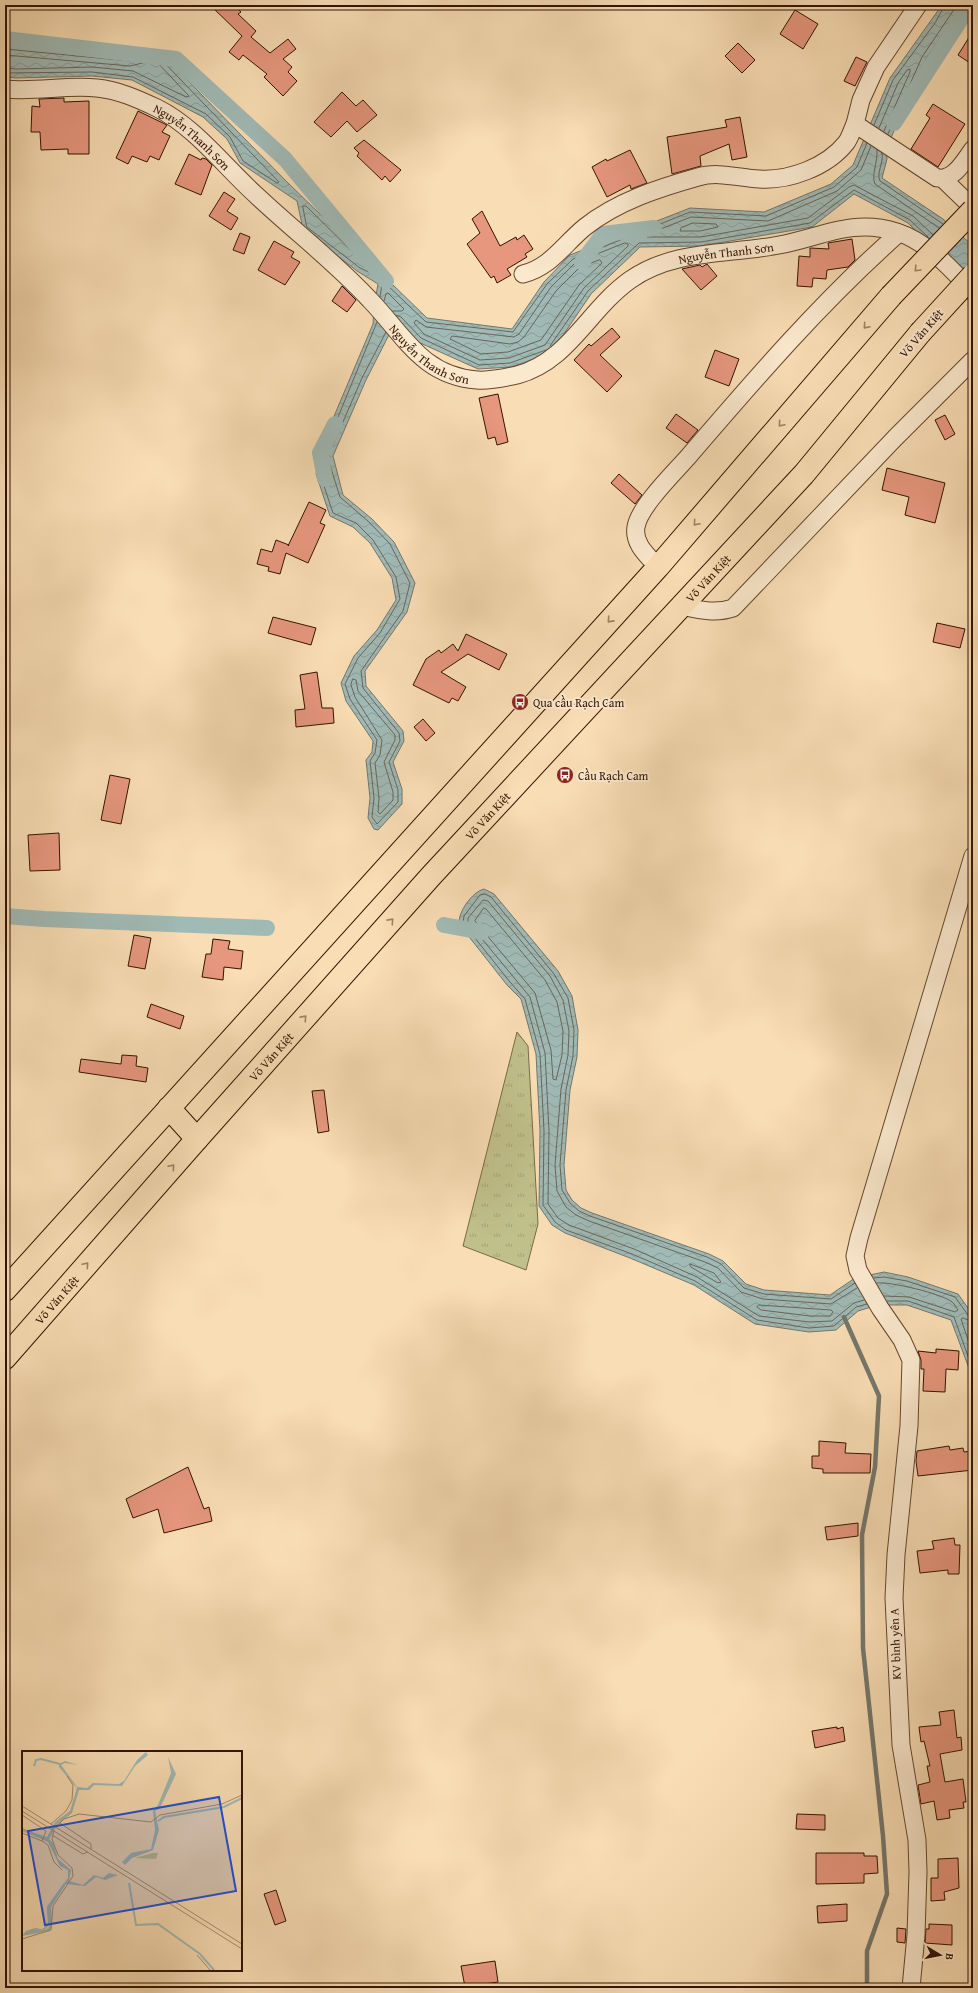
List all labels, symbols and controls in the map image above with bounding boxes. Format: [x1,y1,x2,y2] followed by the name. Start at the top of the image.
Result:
[151,99,235,174] street label: Nguyễn Thanh Sơn
[677,238,775,267] street label: Nguyễn Thanh Sơn
[914,264,922,272] one-way arrow
[895,304,948,361] street label: Võ Văn Kiệt
[386,320,471,388] street label: Nguyễn Thanh Sơn
[863,321,870,328] one-way arrow
[778,420,785,427] one-way arrow
[694,518,701,526] one-way arrow
[681,550,735,606] street label: Võ Văn Kiệt
[608,616,615,623] one-way arrow
[510,692,530,712] bus stop icon: Qua cầu Rạch Cam
[533,694,625,711] place label: Qua cầu Rạch Cam
[555,765,575,785] bus stop icon: Cầu Rạch Cam
[578,767,649,784] place label: Cầu Rạch Cam
[461,787,514,843] street label: Võ Văn Kiệt
[386,918,394,926] one-way arrow
[300,1015,307,1023] one-way arrow
[244,1028,297,1084] street label: Võ Văn Kiệt
[167,1164,174,1172] one-way arrow
[81,1262,89,1270] one-way arrow
[30,1271,83,1327] street label: Võ Văn Kiệt
[885,1607,905,1680] street label: KV bình yên A
[22,1751,242,1971] inset map
[920,1935,960,1975] north arrow
[941,1952,958,1962] text: B

